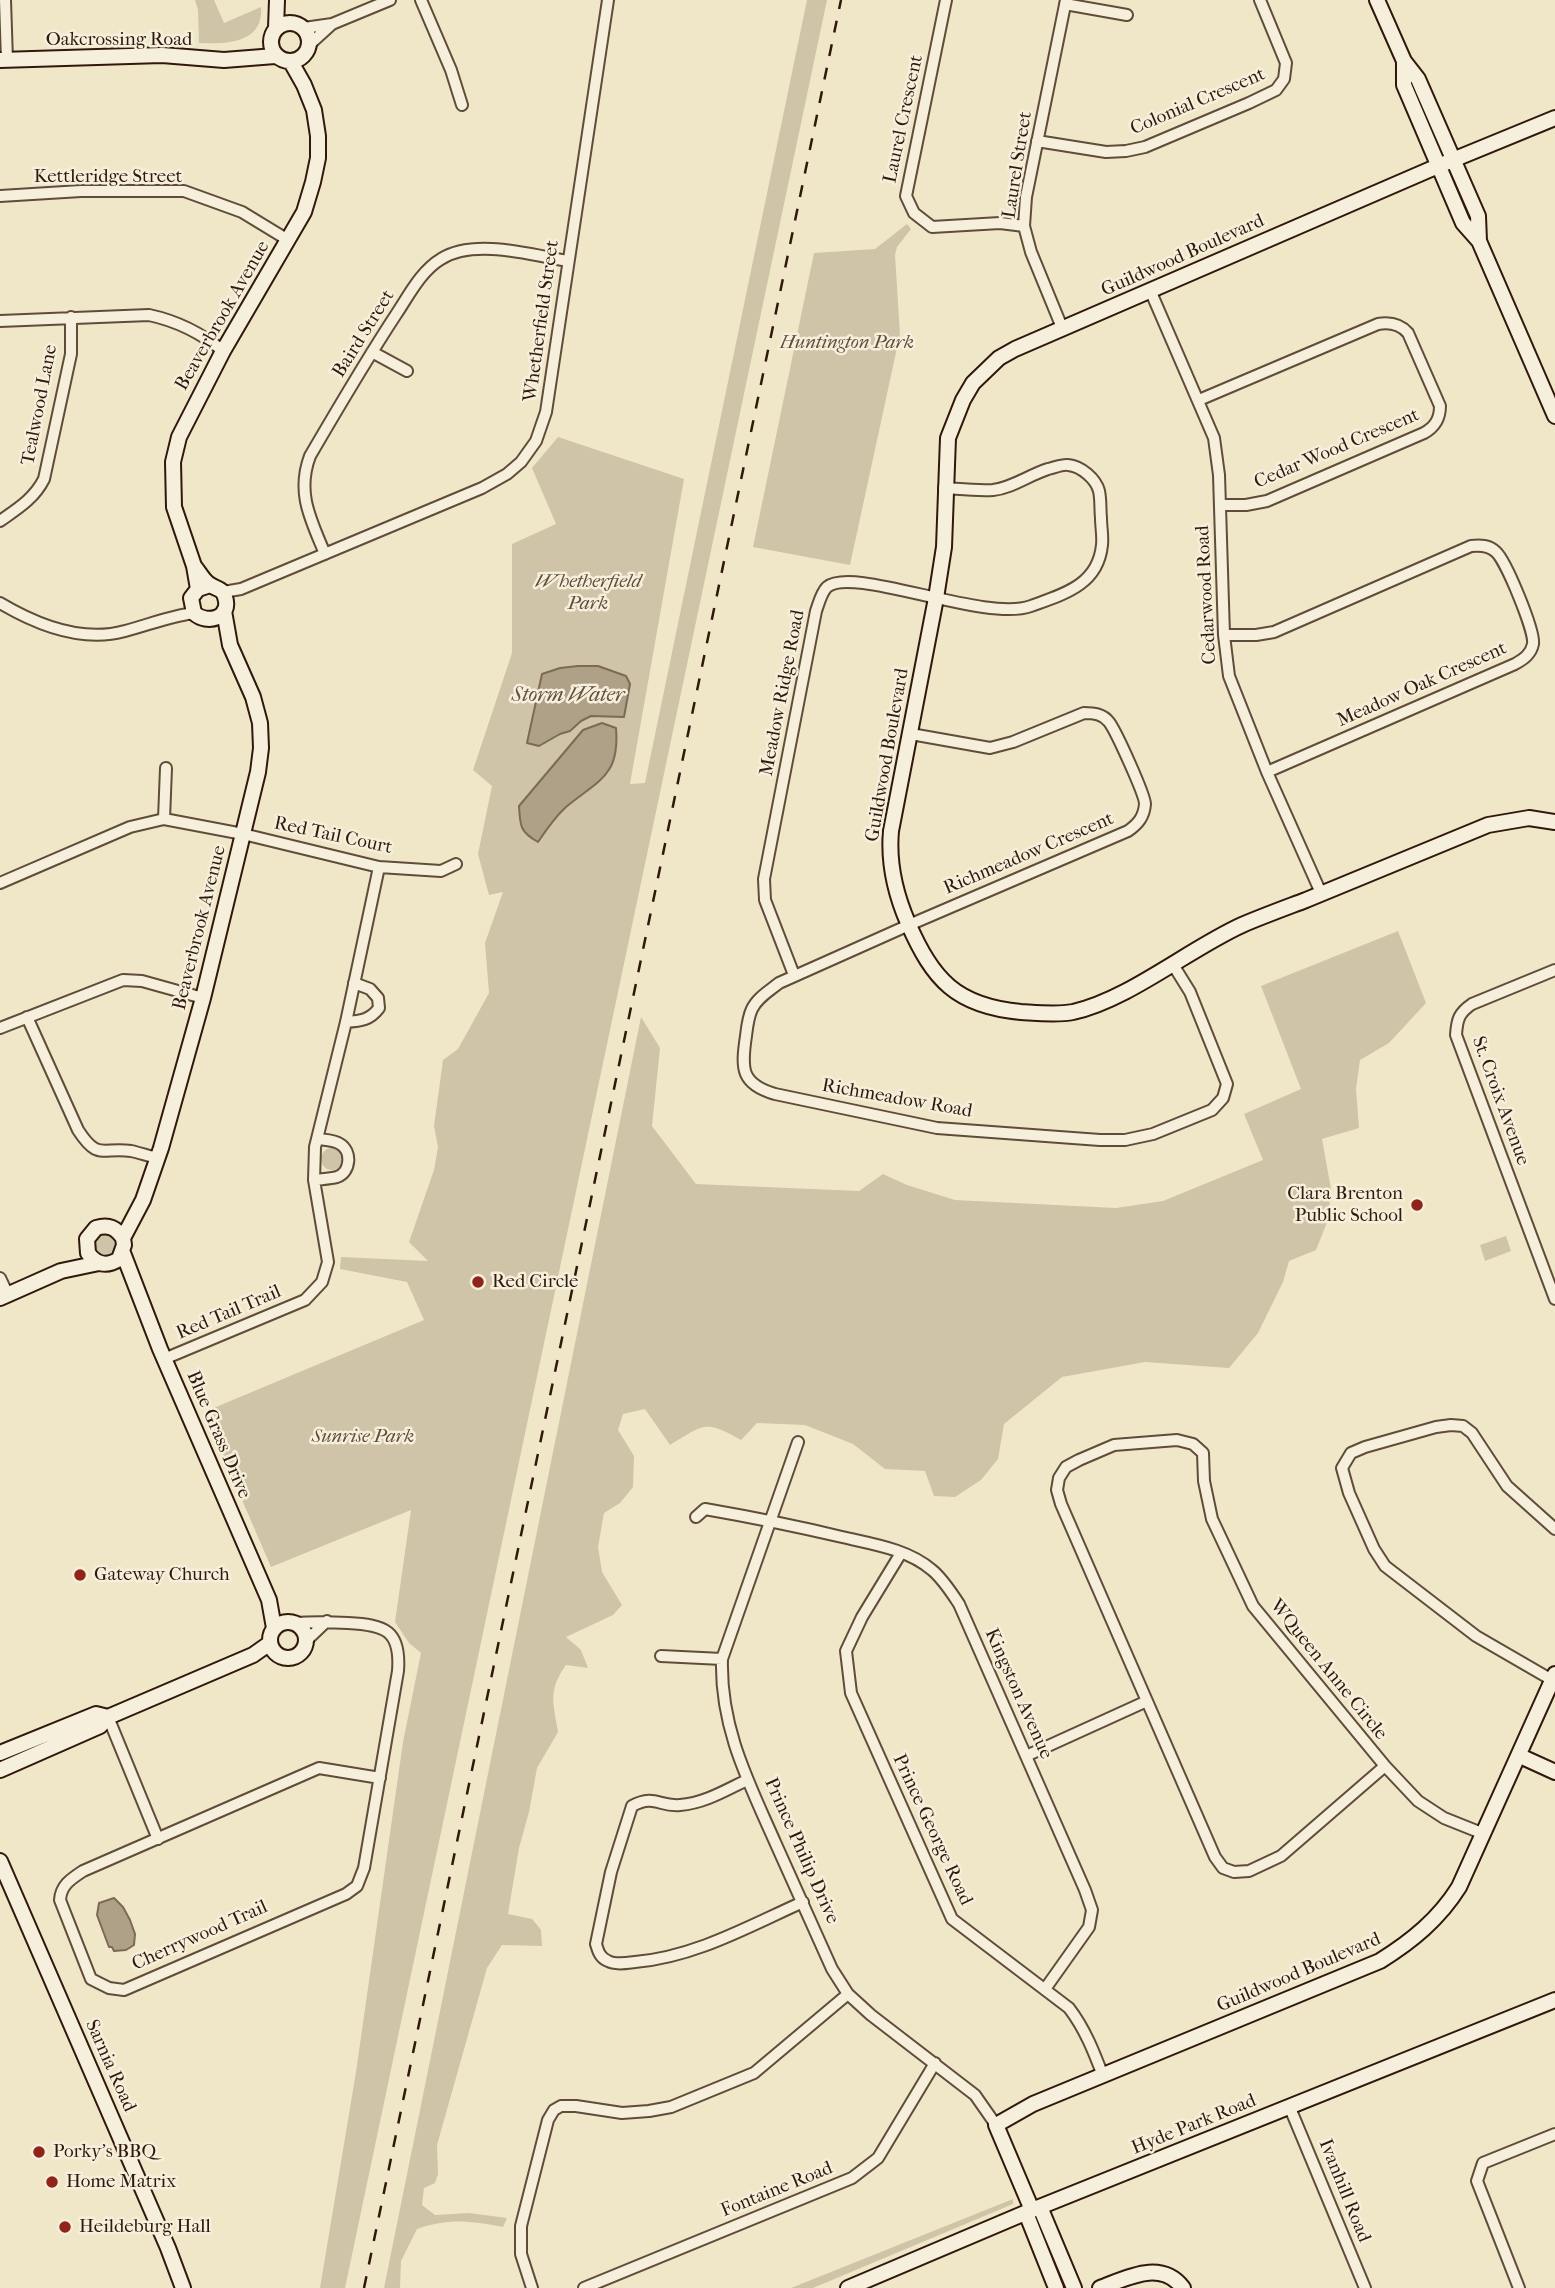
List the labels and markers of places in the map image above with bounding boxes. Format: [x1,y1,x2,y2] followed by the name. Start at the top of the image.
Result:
[1287,1183,1403,1227] place label: Clara Brenton Public School
[1409,1197,1425,1213] marker: Clara Brenton Public School
[492,1271,578,1293] place label: Red Circle
[470,1274,486,1290] marker: Red Circle
[94,1564,230,1586] place label: Gateway Church
[72,1567,88,1583] marker: Gateway Church
[53,2141,156,2163] place label: Porky's BBQ
[31,2144,47,2160] marker: Porky's BBQ
[66,2171,176,2193] place label: Home Matrix
[44,2174,60,2190] marker: Home Matrix
[79,2216,211,2238] place label: Heildeburg Hall
[57,2219,73,2235] marker: Heildeburg Hall

